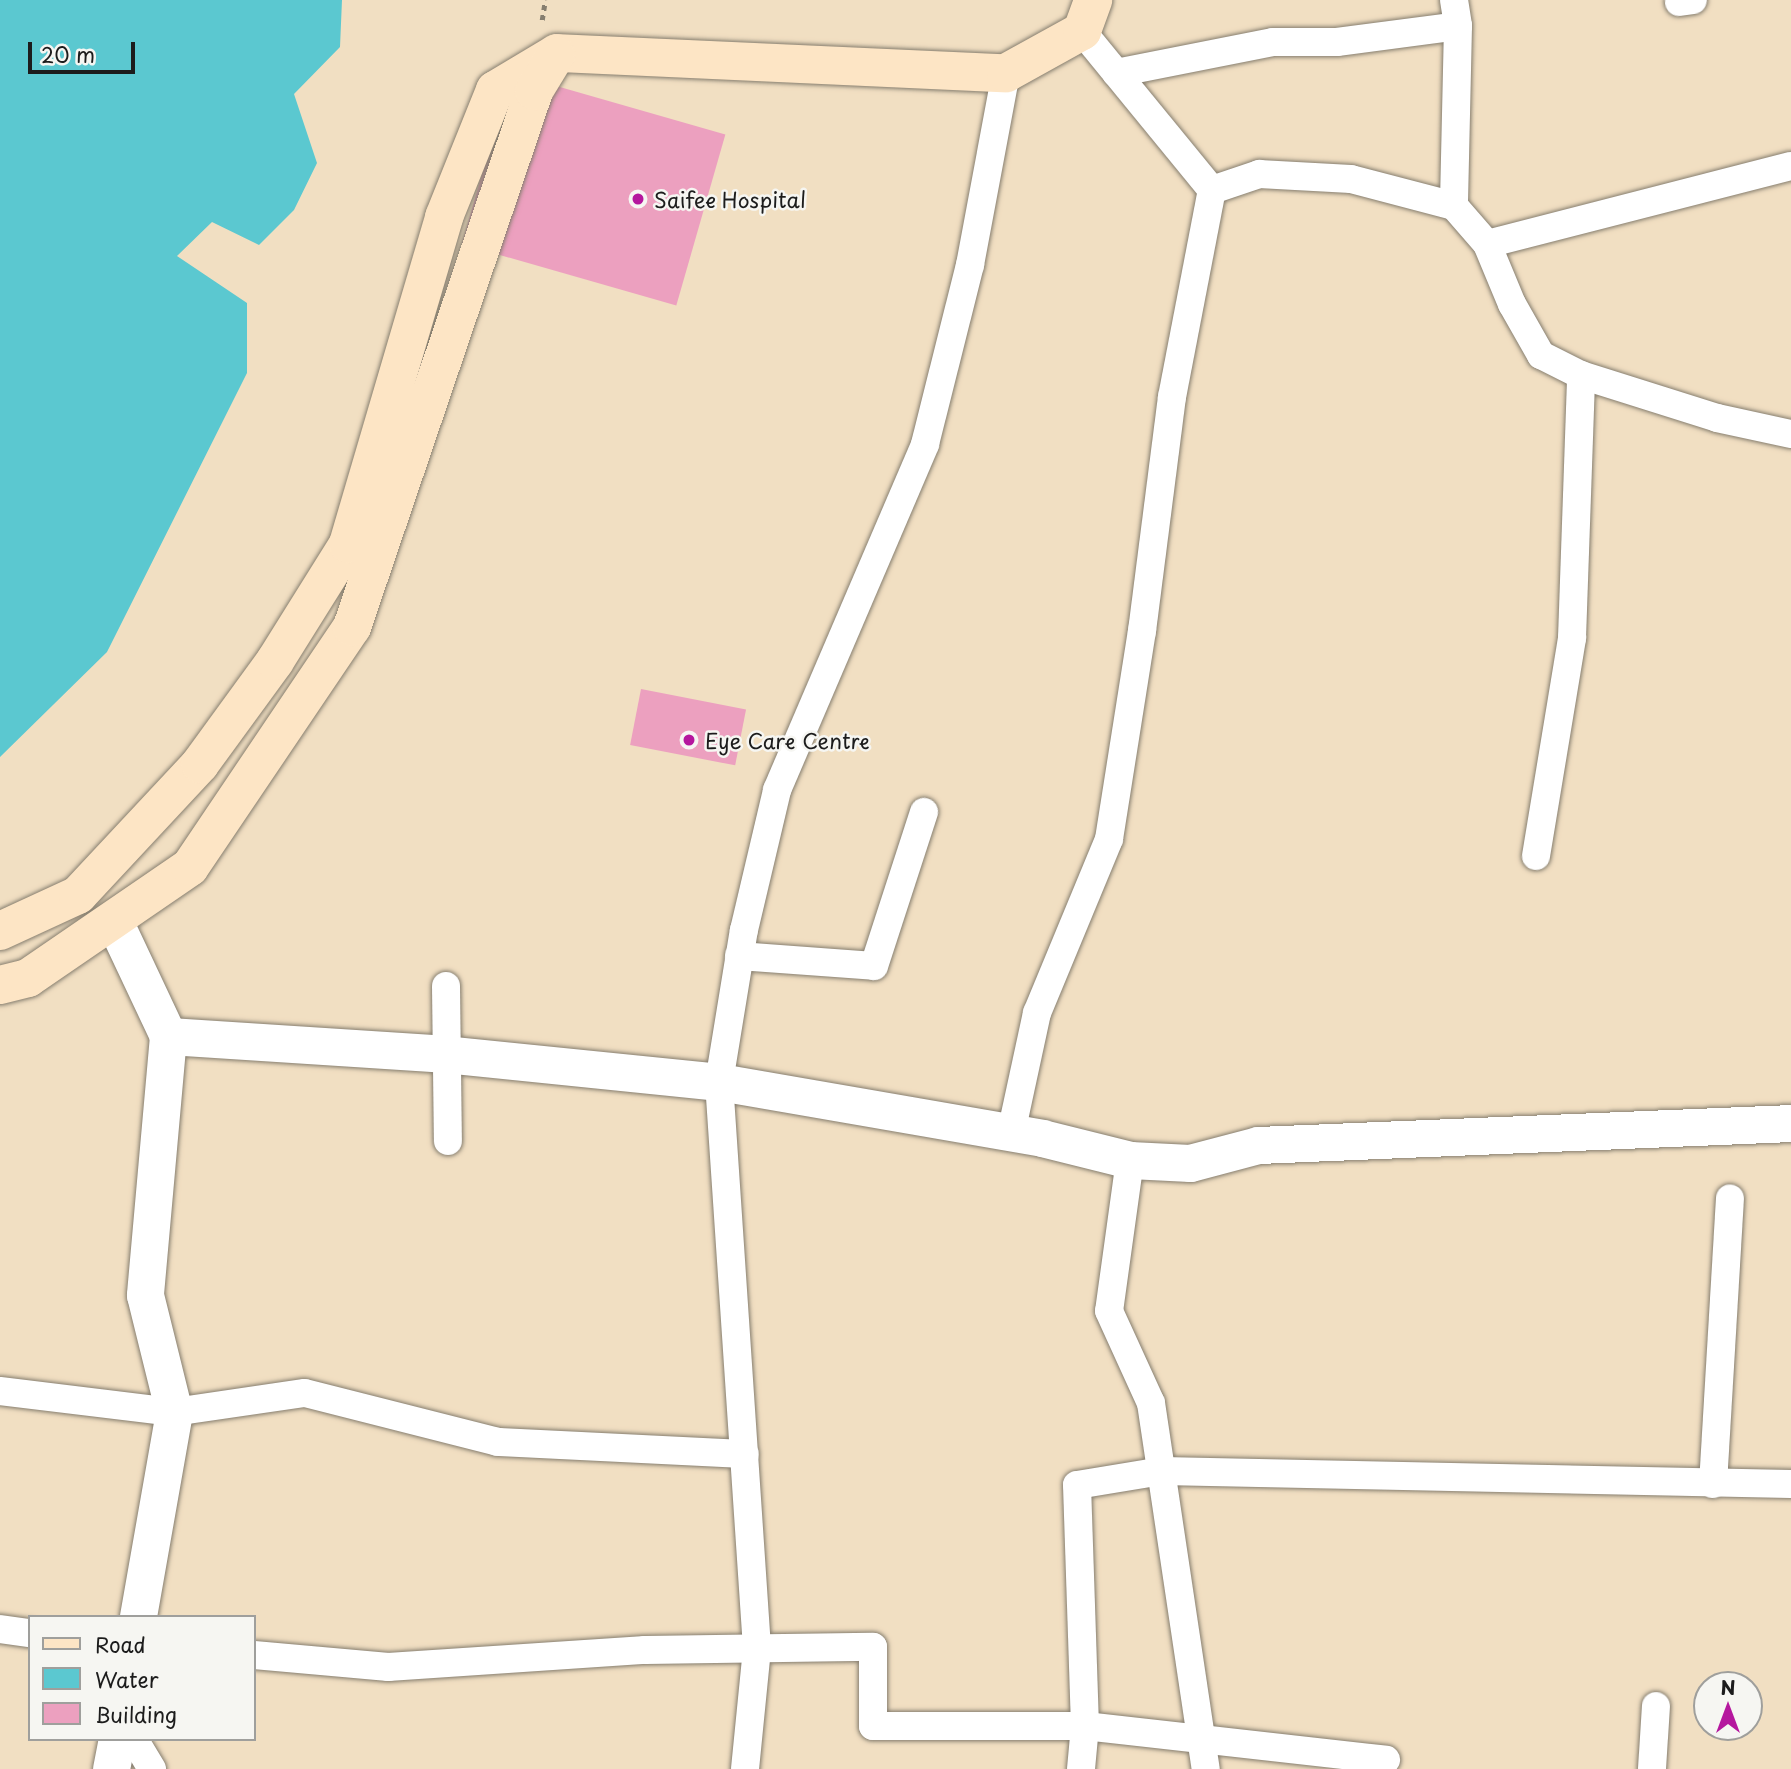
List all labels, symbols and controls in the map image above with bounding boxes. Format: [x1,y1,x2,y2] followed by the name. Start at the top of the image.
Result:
[32,28,138,72] scale bar
[41,38,95,70] text: 20 m
[654,186,807,212] place label: Saifee Hospital
[628,189,648,209] marker: Saifee Hospital
[705,727,872,753] place label: Eye Care Centre
[679,730,699,750] marker: Eye Care Centre
[28,1615,256,1741] legend
[95,1628,146,1660] text: Road
[95,1663,158,1695] text: Water
[1693,1671,1763,1741] north arrow
[1720,1673,1736,1701] text: N
[95,1698,177,1730] text: Building

